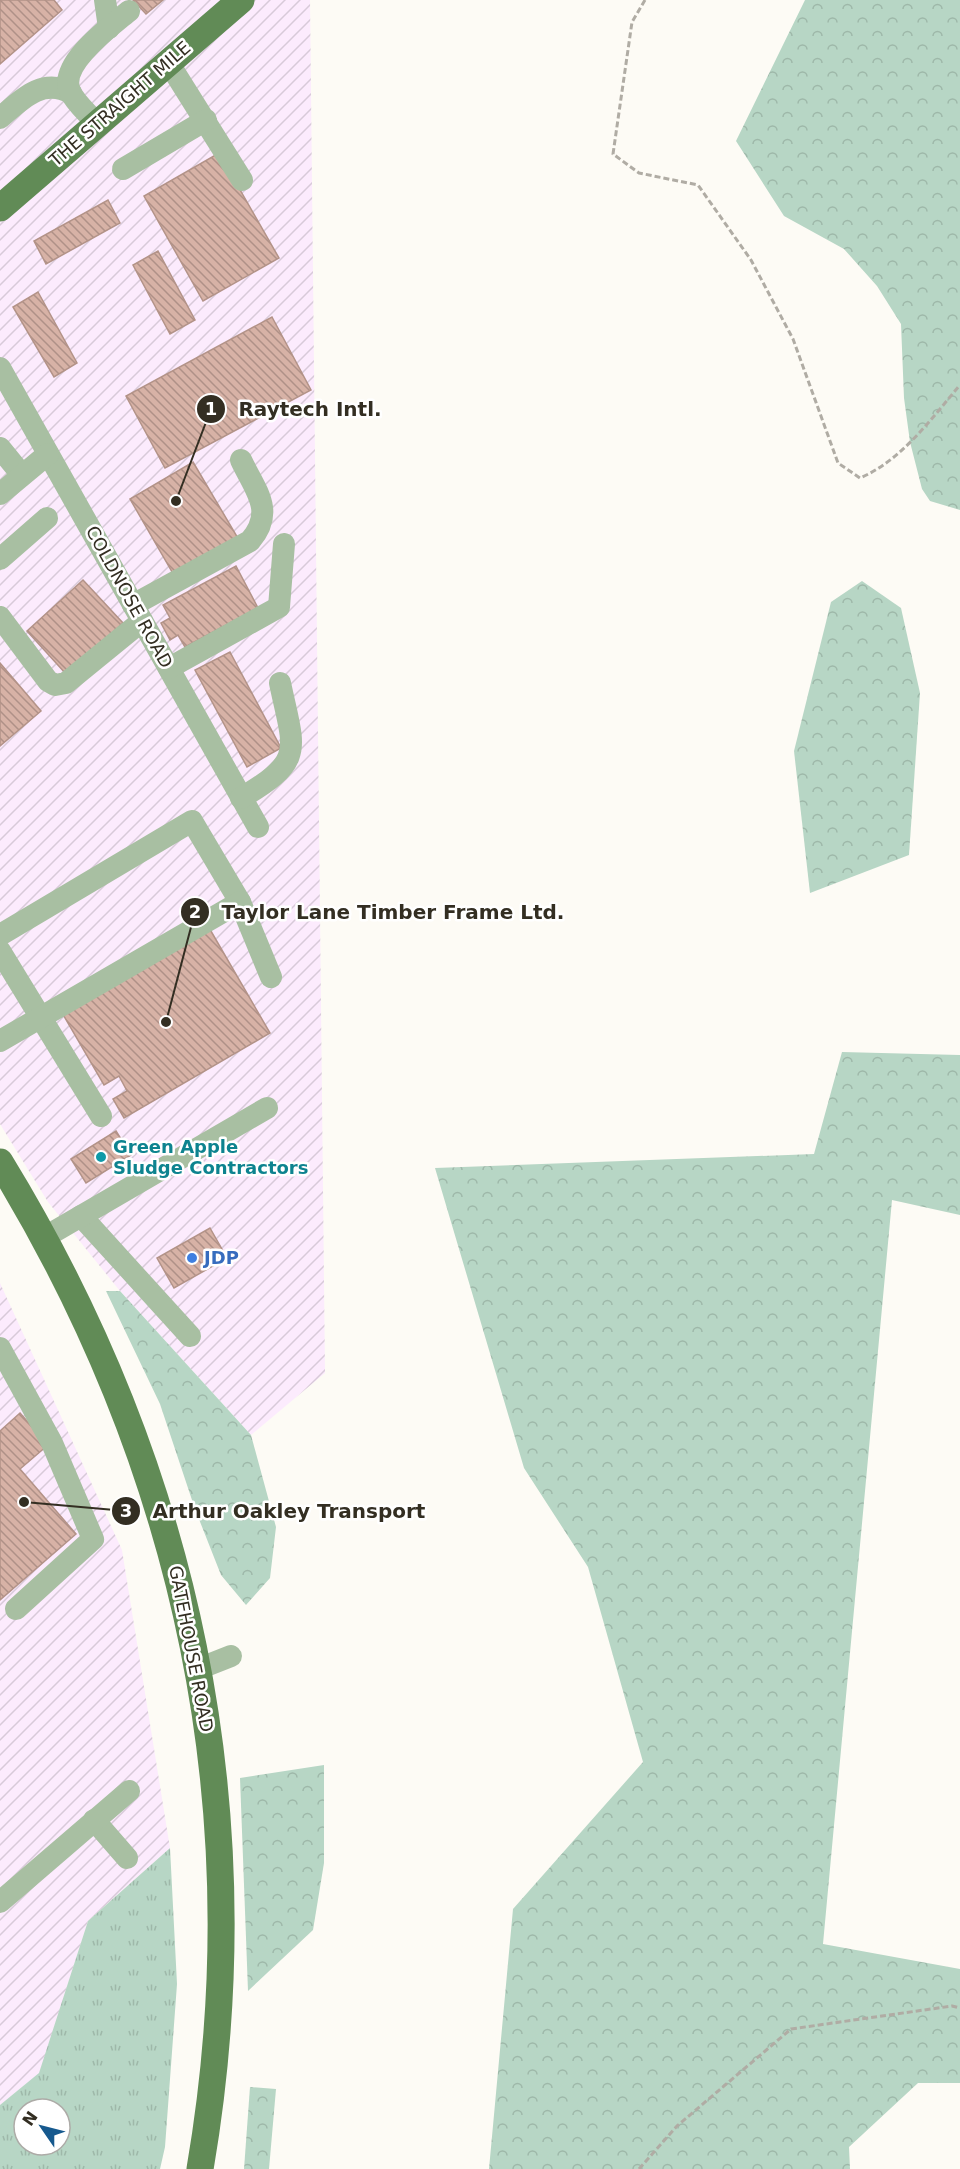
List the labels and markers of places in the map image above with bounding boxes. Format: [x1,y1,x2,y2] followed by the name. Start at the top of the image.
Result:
[196,390,394,428] callout: Raytech Intl.
[180,893,576,931] callout: Taylor Lane Timber Frame Ltd.
[113,1136,308,1178] place label: Green Apple Sludge Contractors
[94,1150,108,1164] marker: Green Apple Sludge Contractors
[202,1247,239,1268] place label: JDP
[185,1251,199,1265] marker: JDP
[111,1492,437,1530] callout: Arthur Oakley Transport

